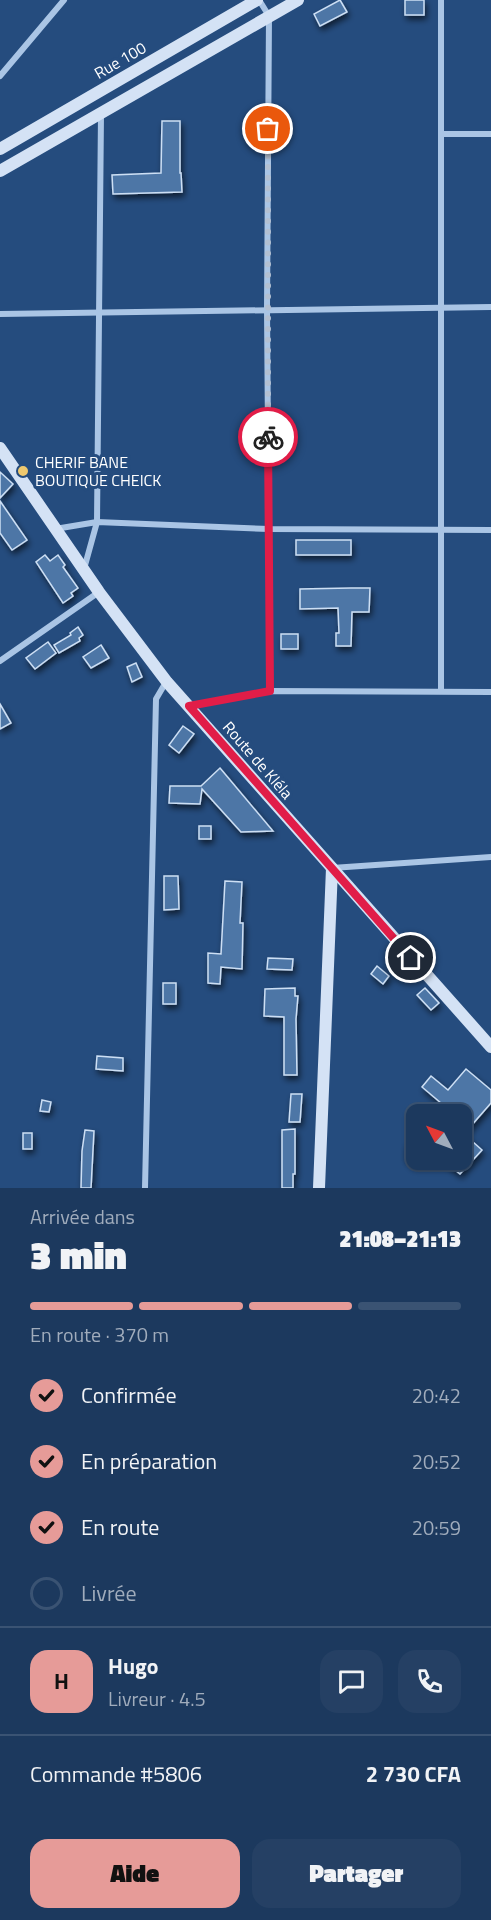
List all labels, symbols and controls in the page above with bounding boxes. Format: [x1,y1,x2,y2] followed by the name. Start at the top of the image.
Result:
[89,35,151,85] street label: Rue 100
[242,103,293,154] pin
[251,112,284,145] icon: bag
[238,407,298,467] courier
[252,421,285,454] icon: bike
[35,450,161,492] place label: CHERIF BANE BOUTIQUE CHEICK
[16,464,30,478] marker: CHERIF BANE BOUTIQUE CHEICK
[217,716,299,804] street label: Route de Kléla
[385,932,436,983] pin
[394,941,427,974] icon: home
[406,1104,472,1170] north arrow
[406,1104,472,1170] map controls
[30,1201,135,1232] text: Arrivée dans
[339,1222,461,1256] text: 21:08–21:13
[30,1225,127,1284] text: 3 min
[30,1319,169,1350] text: En route · 370 m
[81,1378,177,1412] text: Confirmée
[30,1379,63,1412] icon: check
[412,1380,461,1411] text: 20:42
[81,1444,217,1478] text: En préparation
[30,1445,63,1478] icon: check
[412,1446,461,1477] text: 20:52
[81,1510,159,1544] text: En route
[30,1511,63,1544] icon: check
[412,1512,461,1543] text: 20:59
[81,1576,137,1610] text: Livrée
[108,1649,159,1683] text: Hugo
[320,1650,383,1713] button: chat
[398,1650,461,1713] button: phone
[54,1664,69,1698] text: H
[108,1683,206,1714] text: Livreur · 4.5
[30,1757,202,1791] text: Commande #5806
[366,1757,461,1791] text: 2 730 CFA
[30,1839,240,1908] button: Aide
[252,1839,461,1908] button: Partager

